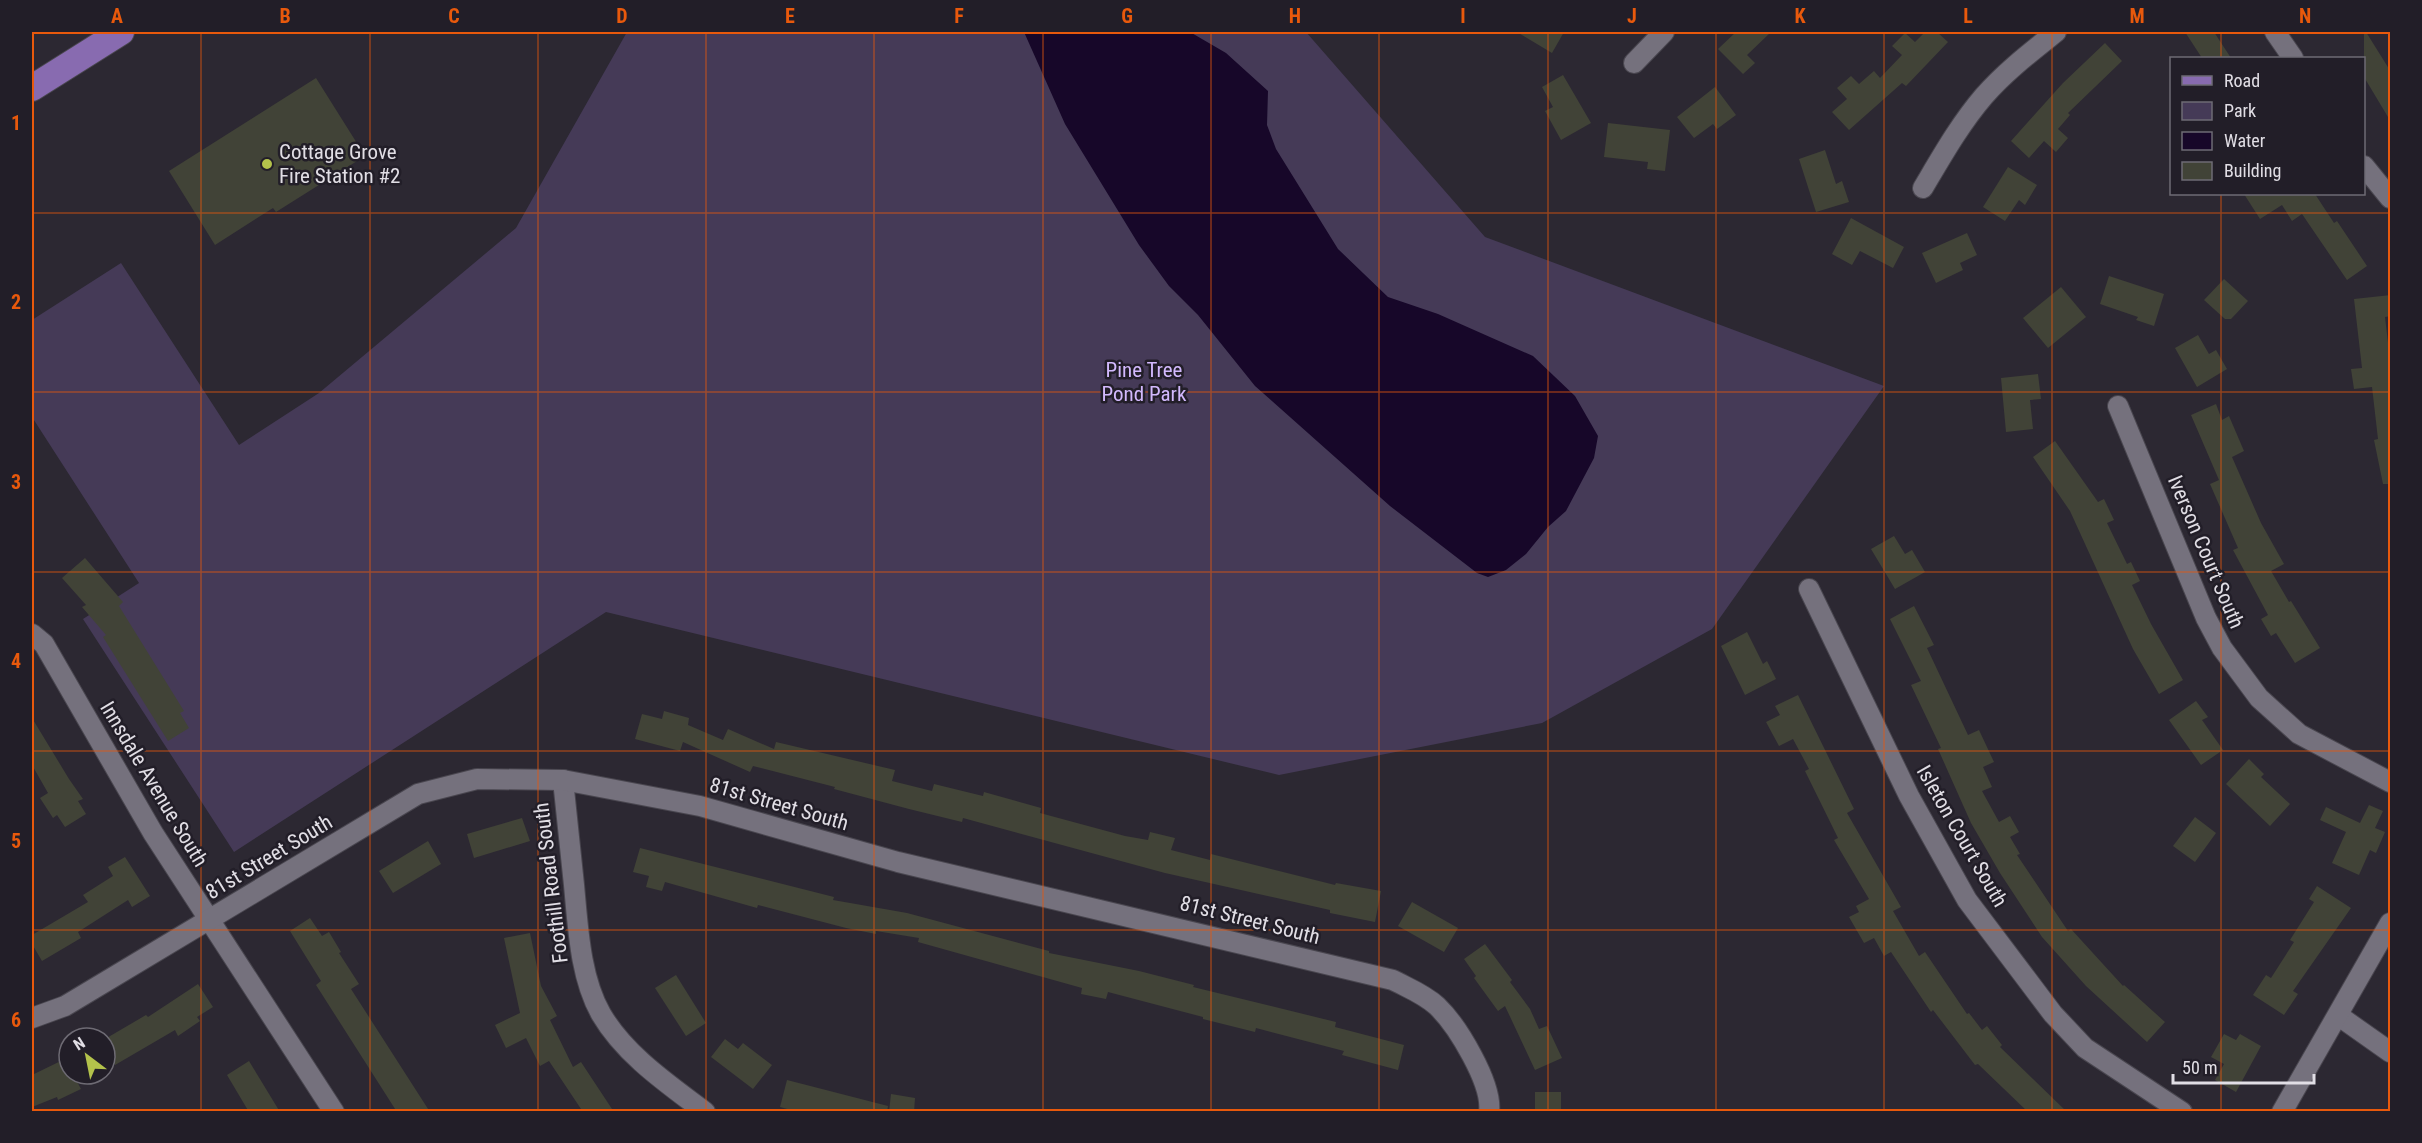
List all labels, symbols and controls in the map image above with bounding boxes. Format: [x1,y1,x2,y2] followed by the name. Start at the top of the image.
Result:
[111,4,123,28] text: A
[279,4,291,28] text: B
[448,4,460,28] text: C
[616,4,628,28] text: D
[785,4,795,28] text: E
[954,4,964,28] text: F
[1121,4,1133,28] text: G
[1289,4,1301,28] text: H
[1460,4,1466,28] text: I
[1627,4,1637,28] text: J
[1794,4,1806,28] text: K
[1963,4,1973,28] text: L
[2129,4,2145,28] text: M
[2299,4,2311,28] text: N
[2170,57,2365,195] legend
[2224,70,2260,91] text: Road
[2224,100,2256,121] text: Park
[11,111,21,135] text: 1
[2224,130,2266,151] text: Water
[279,140,400,188] place label: Cottage Grove Fire Station #2
[260,157,274,171] marker: Cottage Grove Fire Station #2
[2224,160,2281,181] text: Building
[11,290,21,314] text: 2
[1102,358,1187,406] park label: Pine Tree Pond Park
[11,470,21,494] text: 3
[2163,472,2249,632] street label: Iverson Court South
[11,649,21,673] text: 4
[95,697,213,871] street label: Innsdale Avenue South
[1912,761,2012,911] street label: Isleton Court South
[707,773,851,835] street label: 81st Street South
[529,801,573,965] street label: Foothill Road South
[201,810,337,904] street label: 81st Street South
[11,829,21,853] text: 5
[1178,891,1322,949] street label: 81st Street South
[11,1008,21,1032] text: 6
[57,1026,117,1086] north arrow
[70,1033,89,1054] text: N
[2173,1047,2314,1085] scale bar
[2182,1057,2217,1078] text: 50 m

